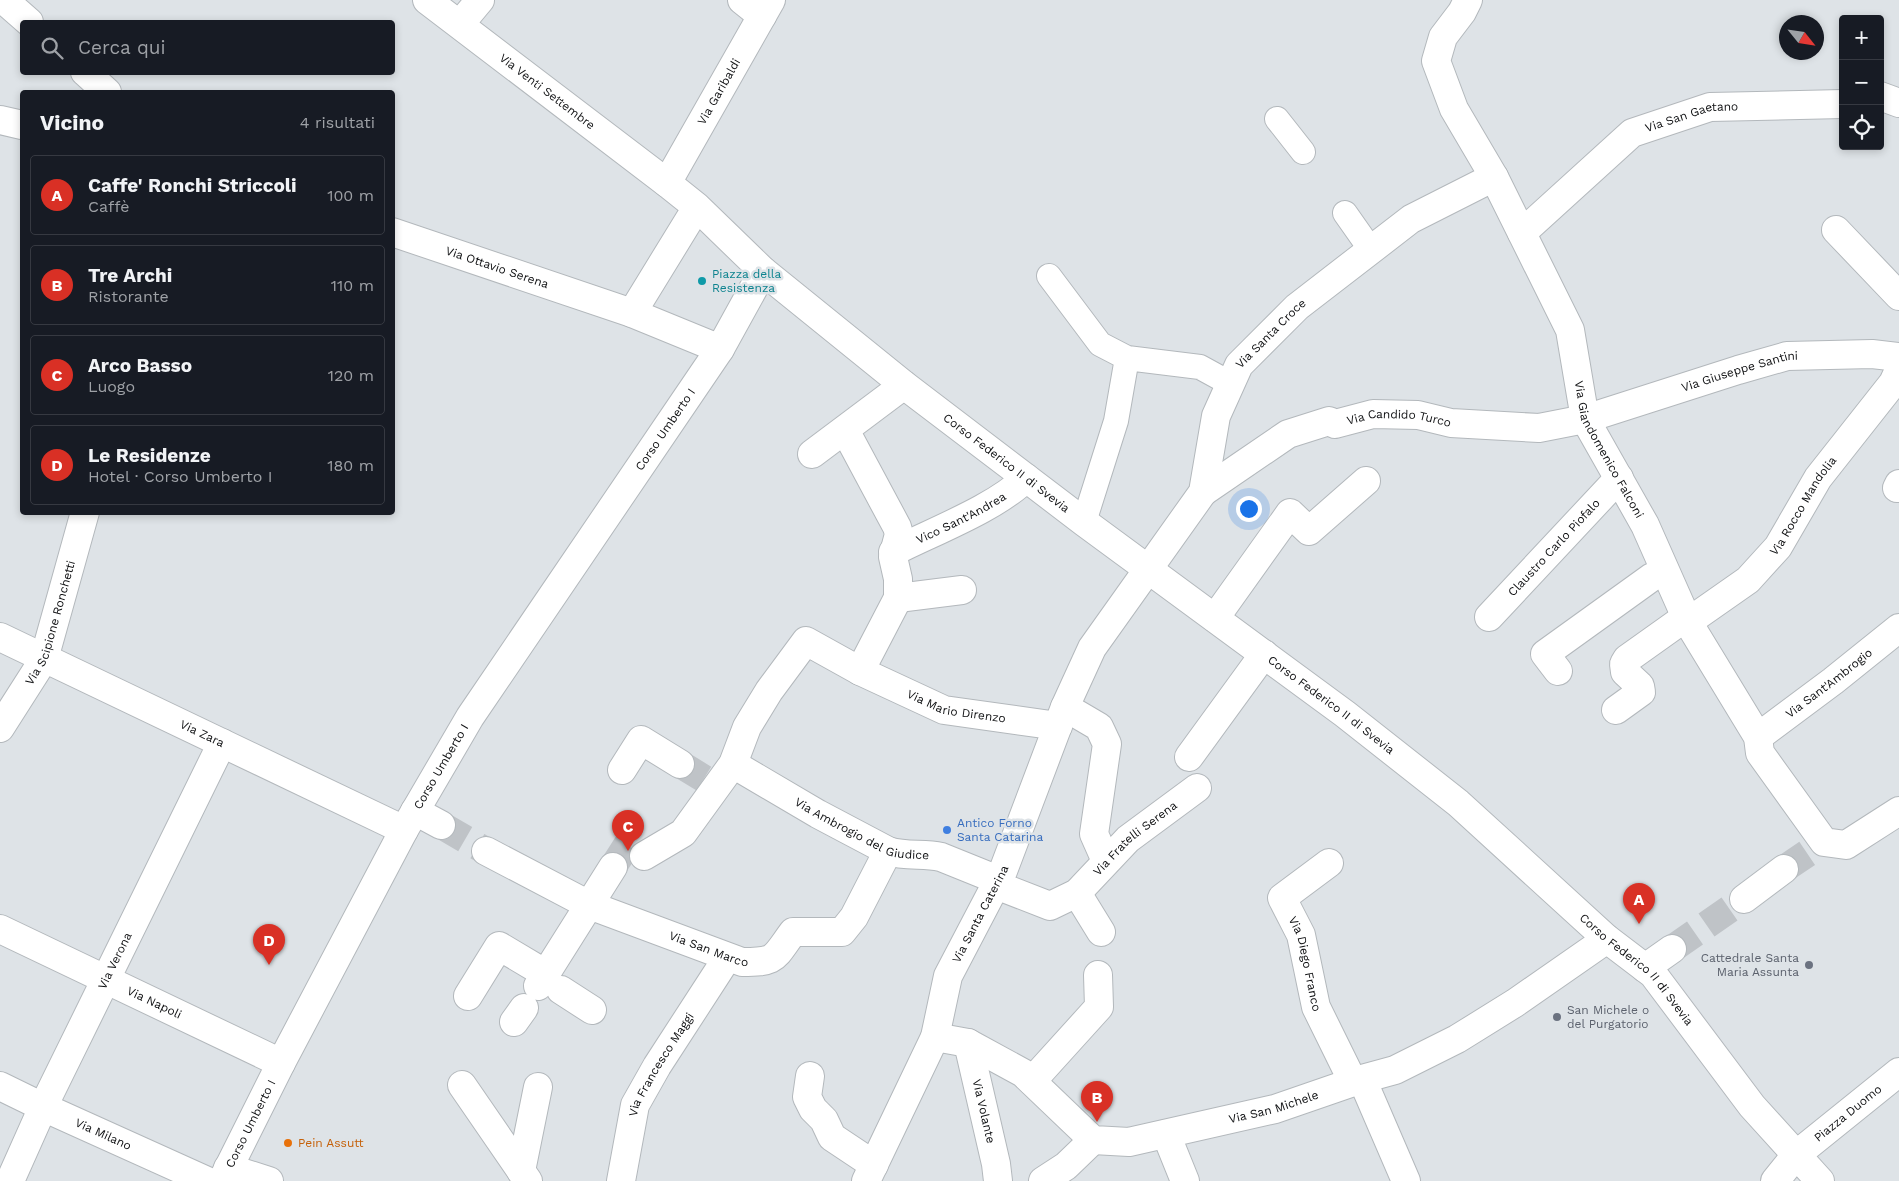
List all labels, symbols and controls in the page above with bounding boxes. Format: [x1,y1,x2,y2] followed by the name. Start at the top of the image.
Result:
[1779,15,1824,60] north arrow
[1839,15,1884,150] map controls
[1839,15,1884,60] button: +
[20,20,395,75] search box
[38,34,66,62] icon: search
[78,36,166,59] text: Cerca qui
[497,51,598,132] street label: Via Venti Settembre
[695,56,743,127] street label: Via Garibaldi
[1839,60,1884,105] button: −
[1643,99,1738,135] street label: Via San Gaetano
[1839,105,1884,150] button: locate
[40,110,104,135] text: Vicino
[300,113,375,132] text: 4 risultati
[88,174,297,197] text: Caffe' Ronchi Striccoli
[52,186,62,205] text: A
[327,186,374,205] text: 100 m
[88,197,130,216] text: Caffè
[444,244,551,291] street label: Via Ottavio Serena
[88,264,172,287] text: Tre Archi
[712,267,782,295] place label: Piazza della Resistenza
[696,275,708,287] marker: Piazza della Resistenza
[52,276,62,295] text: B
[331,276,374,295] text: 110 m
[88,287,169,306] text: Ristorante
[1233,296,1309,371] street label: Via Santa Croce
[1680,349,1798,395] street label: Via Giuseppe Santini
[88,354,192,377] text: Arco Basso
[52,366,62,385] text: C
[328,366,374,385] text: 120 m
[88,377,135,396] text: Luogo
[1572,380,1647,520] street label: Via Giandomenico Falconi
[633,386,698,473] street label: Corso Umberto I
[1345,406,1453,430] street label: Via Candido Turco
[941,410,1072,516] street label: Corso Federico II di Svevia
[88,444,211,467] text: Le Residenze
[1767,453,1839,558] street label: Via Rocco Mandolia
[51,456,63,475] text: D
[327,456,374,475] text: 180 m
[88,467,272,486] text: Hotel · Corso Umberto I
[914,489,1009,547] street label: Vico Sant'Andrea
[1236,496,1262,522] your location
[1505,496,1603,599] street label: Claustro Carlo Piofalo
[22,559,78,688] street label: Via Scipione Ronchetti
[1783,645,1875,721] street label: Via Sant'Ambrogio
[1265,653,1397,757] street label: Corso Federico II di Svevia
[905,687,1007,726] street label: Via Mario Direnzo
[178,717,227,750] street label: Via Zara
[411,721,471,812] street label: Corso Umberto I
[792,795,929,862] street label: Via Ambrogio del Giudice
[1090,798,1180,878] street label: Via Fratelli Serena
[612,810,644,851] pin: C
[957,816,1043,844] place label: Antico Forno Santa Catarina
[941,824,953,836] marker: Antico Forno Santa Catarina
[949,863,1012,965] street label: Via Santa Caterina
[1623,883,1655,924] pin: A
[1577,911,1696,1028] street label: Corso Federico II di Svevia
[1286,914,1324,1014] street label: Via Diego Franco
[253,924,285,965] pin: D
[667,929,748,969] street label: Via San Marco
[95,930,135,991] street label: Via Verona
[1701,951,1799,979] place label: Cattedrale Santa Maria Assunta
[1803,959,1815,971] marker: Cattedrale Santa Maria Assunta
[125,984,184,1022] street label: Via Napoli
[1567,1003,1649,1031] place label: San Michele o del Purgatorio
[626,1010,697,1118] street label: Via Francesco Maggi
[1551,1011,1563,1023] marker: San Michele o del Purgatorio
[223,1077,278,1170] street label: Corso Umberto I
[970,1078,998,1145] street label: Via Volante
[1081,1081,1113,1122] pin: B
[1811,1082,1884,1145] street label: Piazza Duomo
[1227,1088,1320,1126] street label: Via San Michele
[73,1115,134,1153] street label: Via Milano
[298,1136,364,1150] place label: Pein Assutt
[282,1137,294,1149] marker: Pein Assutt

